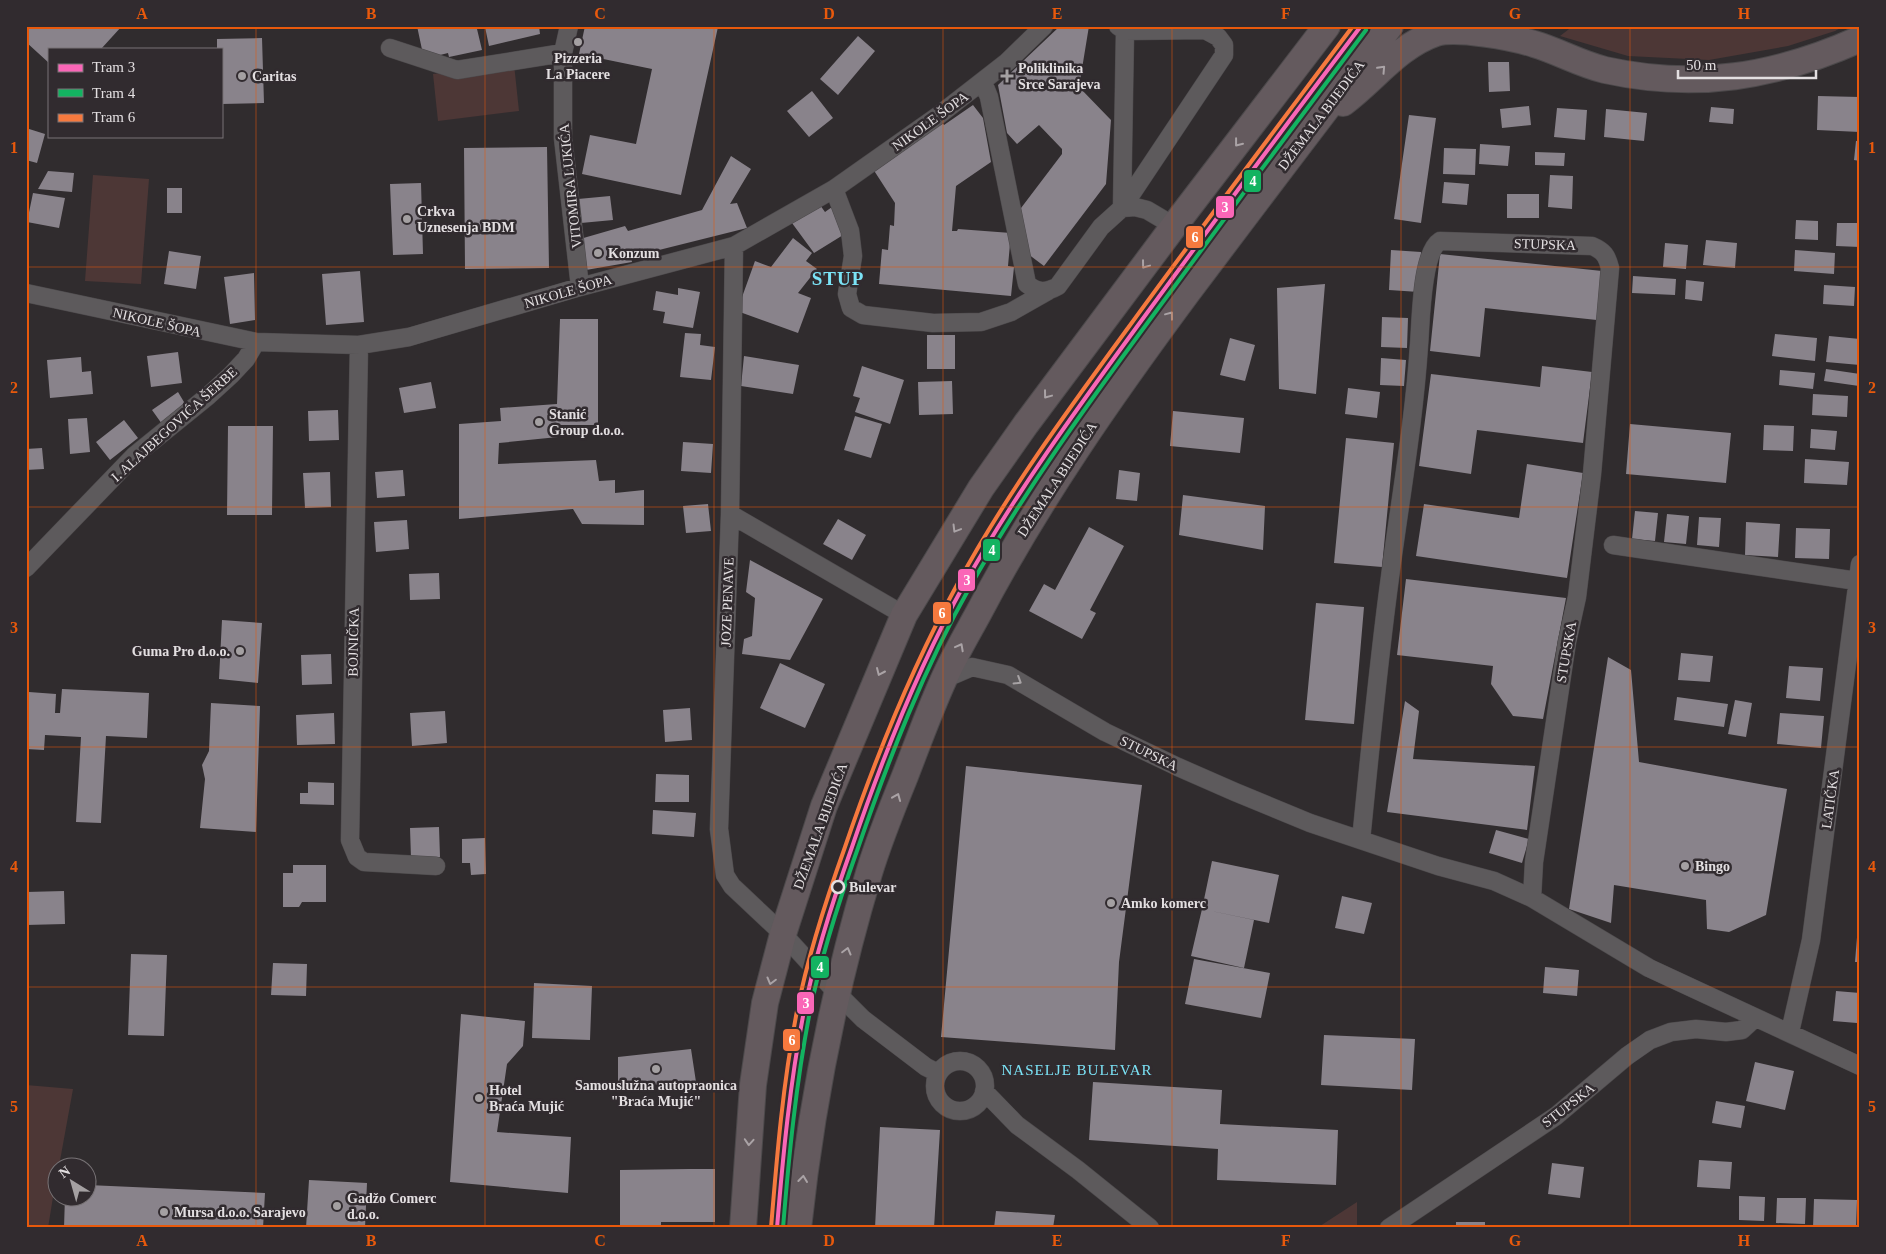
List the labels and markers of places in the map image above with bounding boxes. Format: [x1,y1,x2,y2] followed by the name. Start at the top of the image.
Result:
[572,36,584,48] marker: Pizzeria La Piacere
[546,51,610,82] place label: Pizzeria La Piacere
[1018,61,1101,92] place label: Poliklinika Srce Sarajeva
[252,69,297,84] place label: Caritas
[1000,69,1014,83] marker: Poliklinika Srce Sarajeva
[236,70,248,82] marker: Caritas
[417,204,515,235] place label: Crkva Uznesenja BDM
[401,213,413,225] marker: Crkva Uznesenja BDM
[608,246,660,261] place label: Konzum
[592,247,604,259] marker: Konzum
[549,407,624,438] place label: Stanić Group d.o.o.
[533,416,545,428] marker: Stanić Group d.o.o.
[132,644,230,659] place label: Guma Pro d.o.o.
[234,645,246,657] marker: Guma Pro d.o.o.
[1695,859,1730,874] place label: Bingo
[1679,860,1691,872] marker: Bingo
[831,880,845,894] marker: Bulevar
[849,880,896,895] place label: Bulevar
[1121,896,1206,911] place label: Amko komerc
[1105,897,1117,909] marker: Amko komerc
[650,1063,662,1075] marker: Samouslužna autopraonica "Braća Mujić"
[575,1078,737,1109] place label: Samouslužna autopraonica "Braća Mujić"
[489,1083,564,1114] place label: Hotel Braća Mujić
[473,1092,485,1104] marker: Hotel Braća Mujić
[347,1191,437,1222] place label: Gadžo Comerc d.o.o.
[331,1200,343,1212] marker: Gadžo Comerc d.o.o.
[174,1205,306,1220] place label: Mursa d.o.o. Sarajevo
[158,1206,170,1218] marker: Mursa d.o.o. Sarajevo

